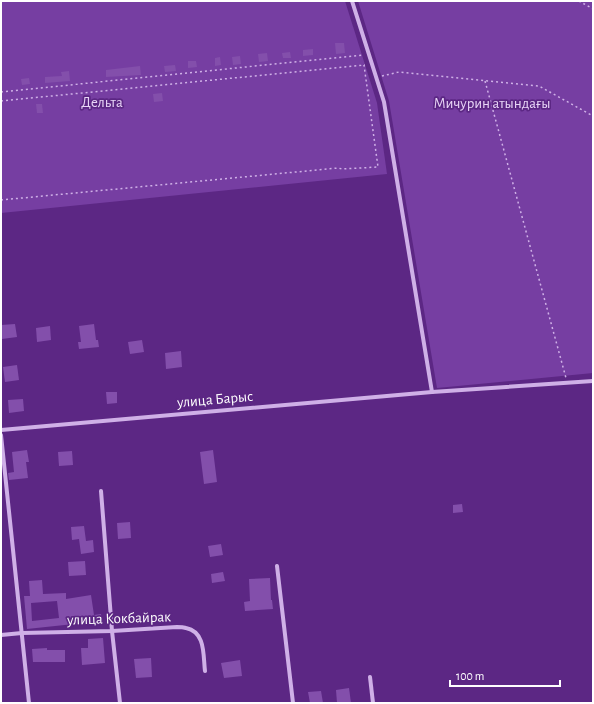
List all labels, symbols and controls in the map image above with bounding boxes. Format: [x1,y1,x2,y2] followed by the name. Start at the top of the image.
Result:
[81,95,123,110] park label: Дельта
[433,96,551,111] park label: Мичурин атындағы
[175,389,254,410] street label: улица Барыс
[66,609,171,628] street label: улица Кокбайрак
[450,662,560,688] scale bar
[456,670,484,682] text: 100 m

